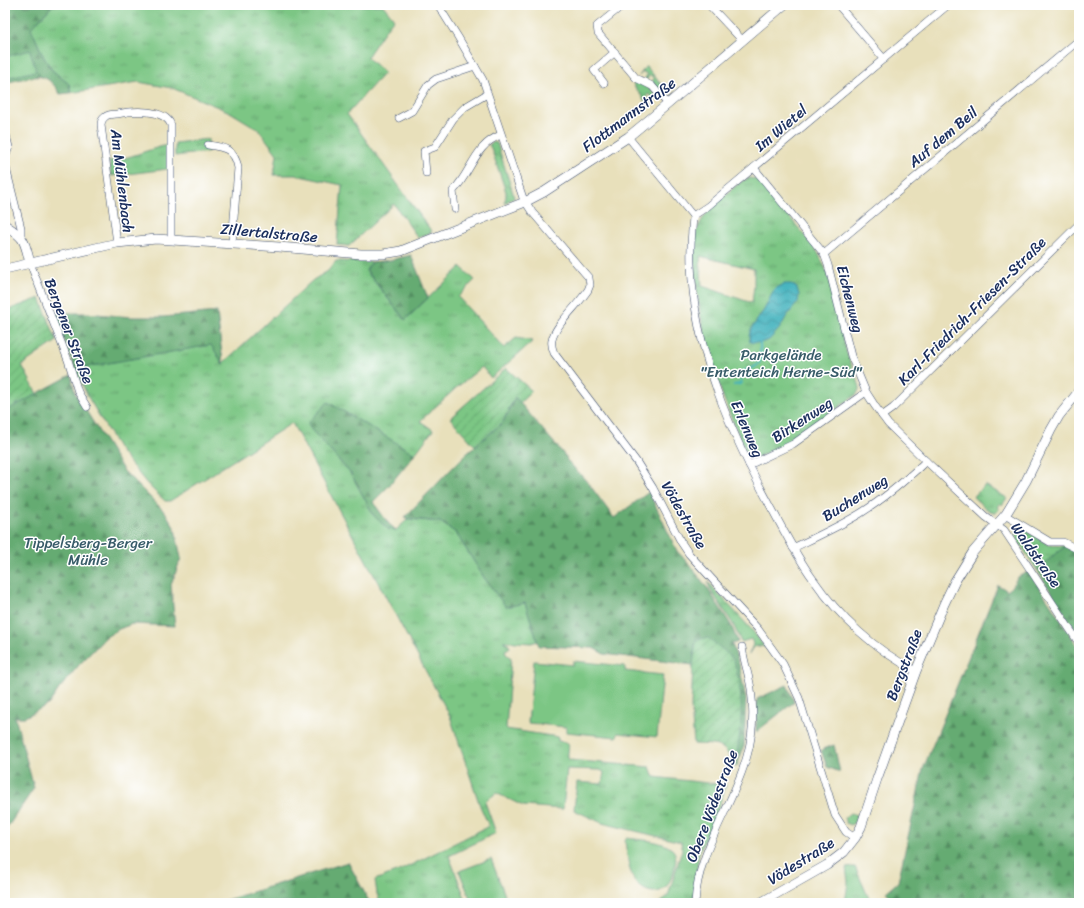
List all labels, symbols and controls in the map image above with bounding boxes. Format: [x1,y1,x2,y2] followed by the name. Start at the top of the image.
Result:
[576,71,682,159] street label: Flottmannstraße
[748,97,814,159] street label: Im Wietel
[901,99,984,175] street label: Auf dem Beil
[103,127,141,235] street label: Am Mühlenbach
[219,216,319,250] street label: Zillertalstraße
[891,230,1053,392] street label: Karl-Friedrich-Friesen-Straße
[829,262,871,336] street label: Eichenweg
[37,274,101,388] street label: Bergener Straße
[700,342,863,385] park label: Parkgelände "Ententeich Herne-Süd"
[766,390,838,450] street label: Birkenweg
[723,396,771,462] street label: Erlenweg
[817,467,894,529] street label: Buchenweg
[654,476,714,554] street label: Vödestraße
[1004,517,1068,593] street label: Waldstraße
[24,530,153,573] park label: Tippelsberg-Berger Mühle
[878,625,930,705] street label: Bergstraße
[679,746,746,866] street label: Obere Vödestraße
[762,830,840,892] street label: Vödestraße

